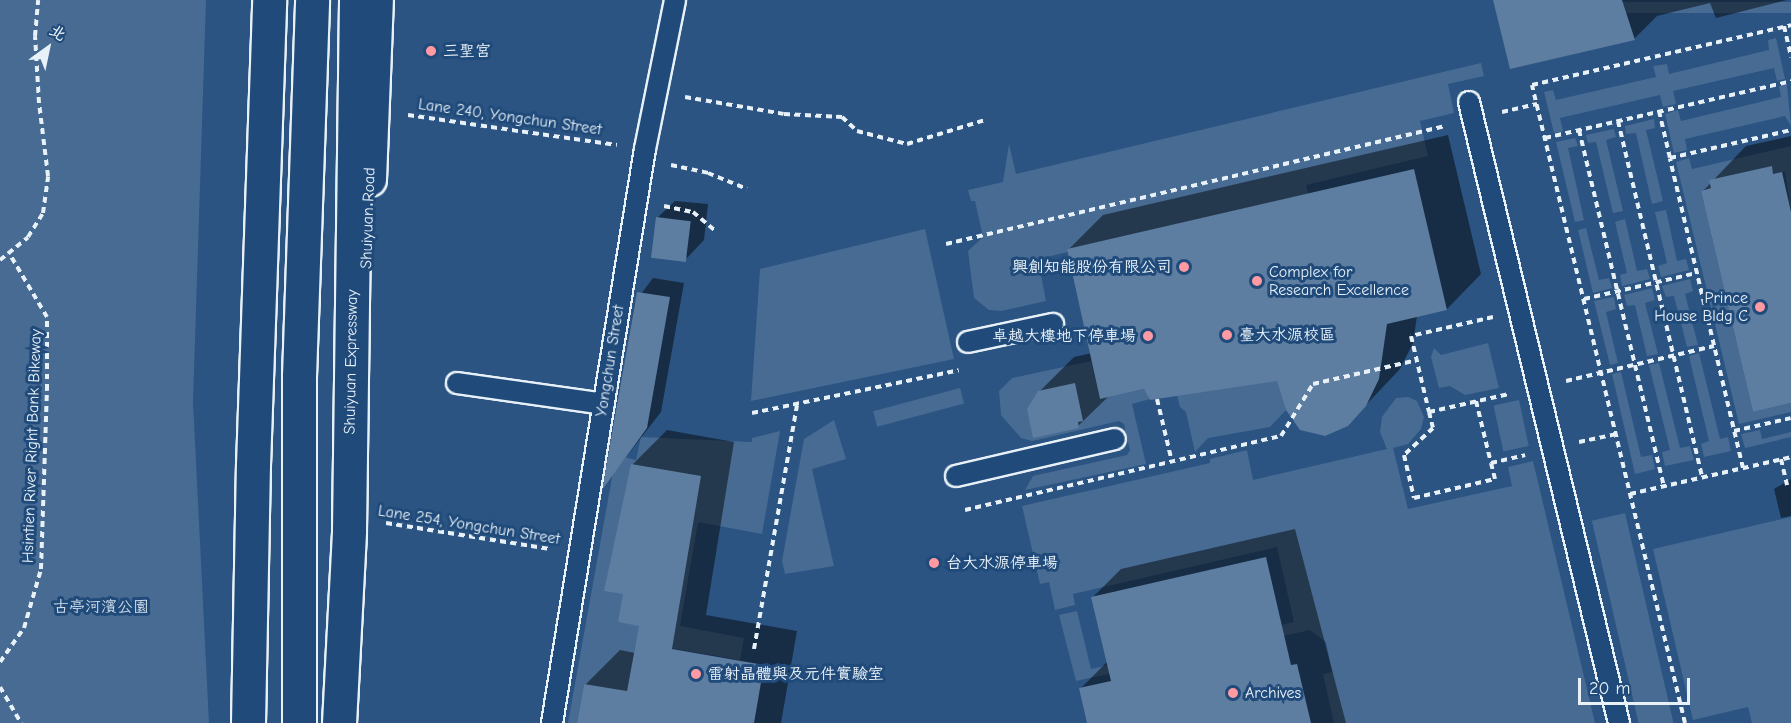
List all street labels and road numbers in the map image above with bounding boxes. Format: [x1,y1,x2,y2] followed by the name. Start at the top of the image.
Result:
[417,95,603,139] street label: Lane 240, Yongchun Street
[357,167,379,269] street label: Shuiyuan Road
[340,289,362,435] street label: Shuiyuan Expressway
[592,304,628,418] street label: Yongchun Street
[18,329,46,563] street label: Hsintien River Right Bank Bikeway
[377,501,561,549] street label: Lane 254, Yongchun Street

